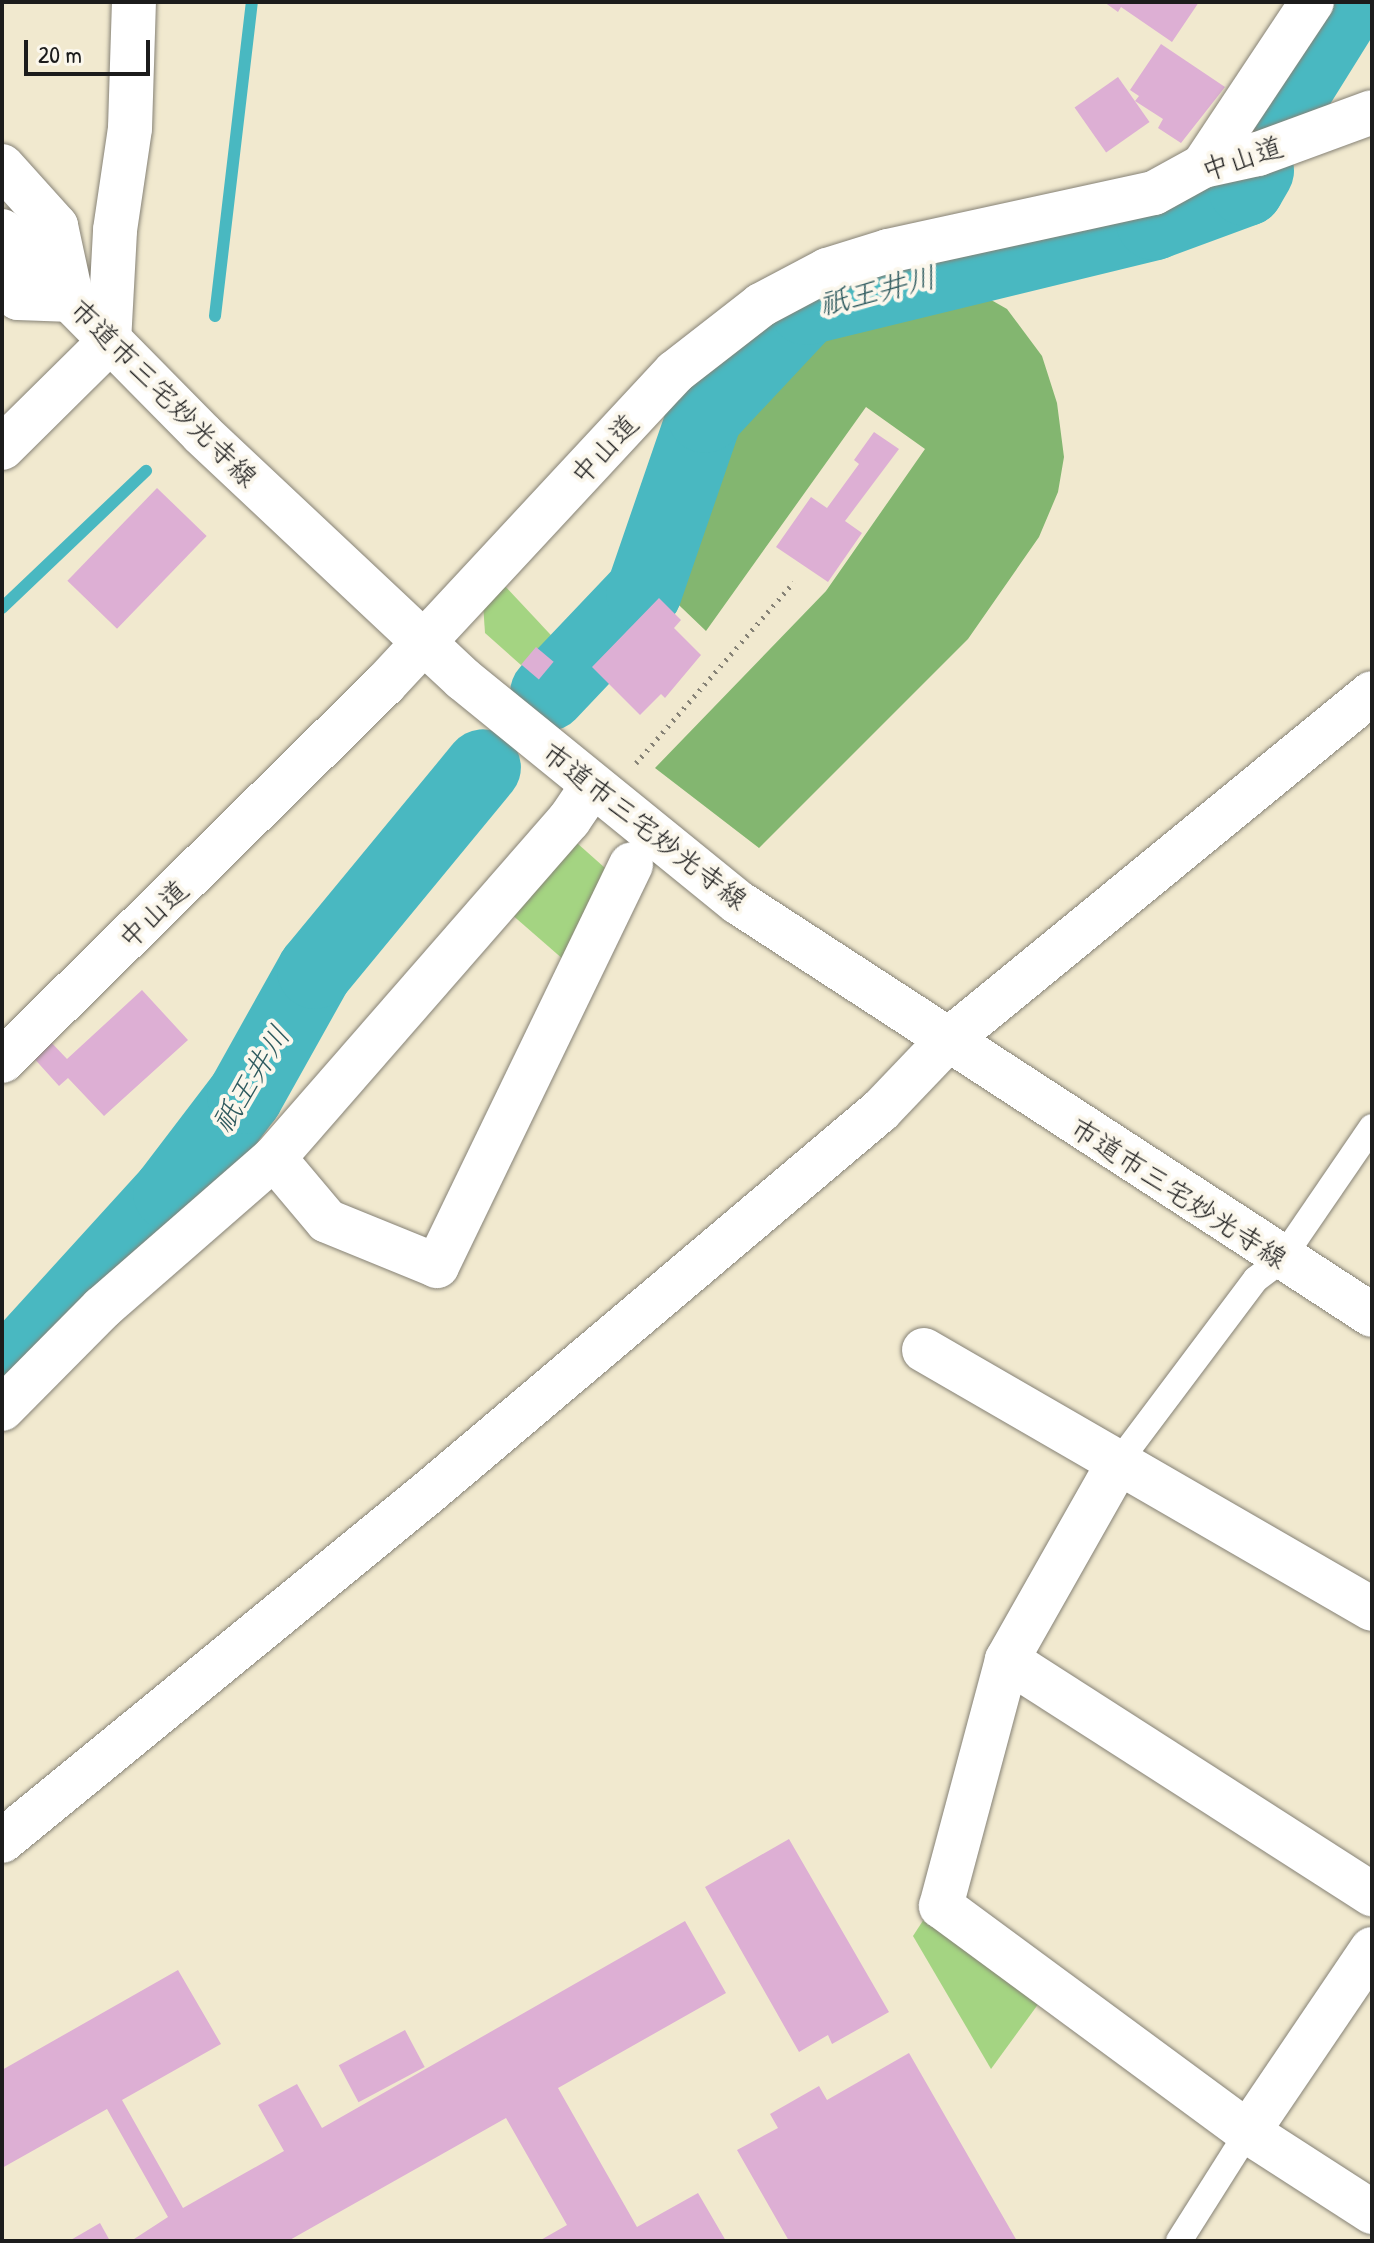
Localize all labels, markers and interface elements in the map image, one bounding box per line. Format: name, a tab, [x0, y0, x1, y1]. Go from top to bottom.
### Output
scale bar	[28, 24, 154, 74]
text: 20 m	[38, 38, 82, 70]
street label: 中山道	[1197, 129, 1287, 187]
water label: 祇王井川	[814, 258, 940, 322]
street label: 市道市三宅妙光寺線	[63, 292, 265, 494]
street label: 中山道	[563, 407, 645, 491]
street label: 市道市三宅妙光寺線	[535, 735, 755, 917]
street label: 中山道	[111, 873, 195, 955]
water label: 祇王井川	[203, 1019, 297, 1139]
street label: 市道市三宅妙光寺線	[1064, 1110, 1294, 1276]

